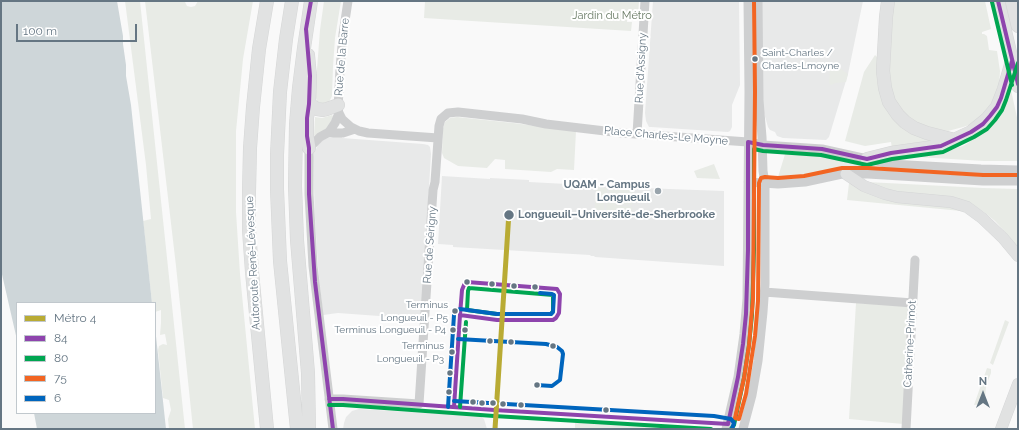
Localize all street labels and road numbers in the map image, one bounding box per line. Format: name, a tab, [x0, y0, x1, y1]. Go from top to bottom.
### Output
street label: Rue de la Barre	[332, 18, 352, 96]
street label: Rue d'Assigny	[633, 32, 649, 104]
street label: Place Charles-Le Moyne	[603, 124, 729, 148]
street label: Autoroute René-Lévesque	[243, 196, 263, 330]
street label: Rue de Sérigny	[421, 206, 439, 284]
street label: Catherine-Primot	[901, 300, 919, 388]

